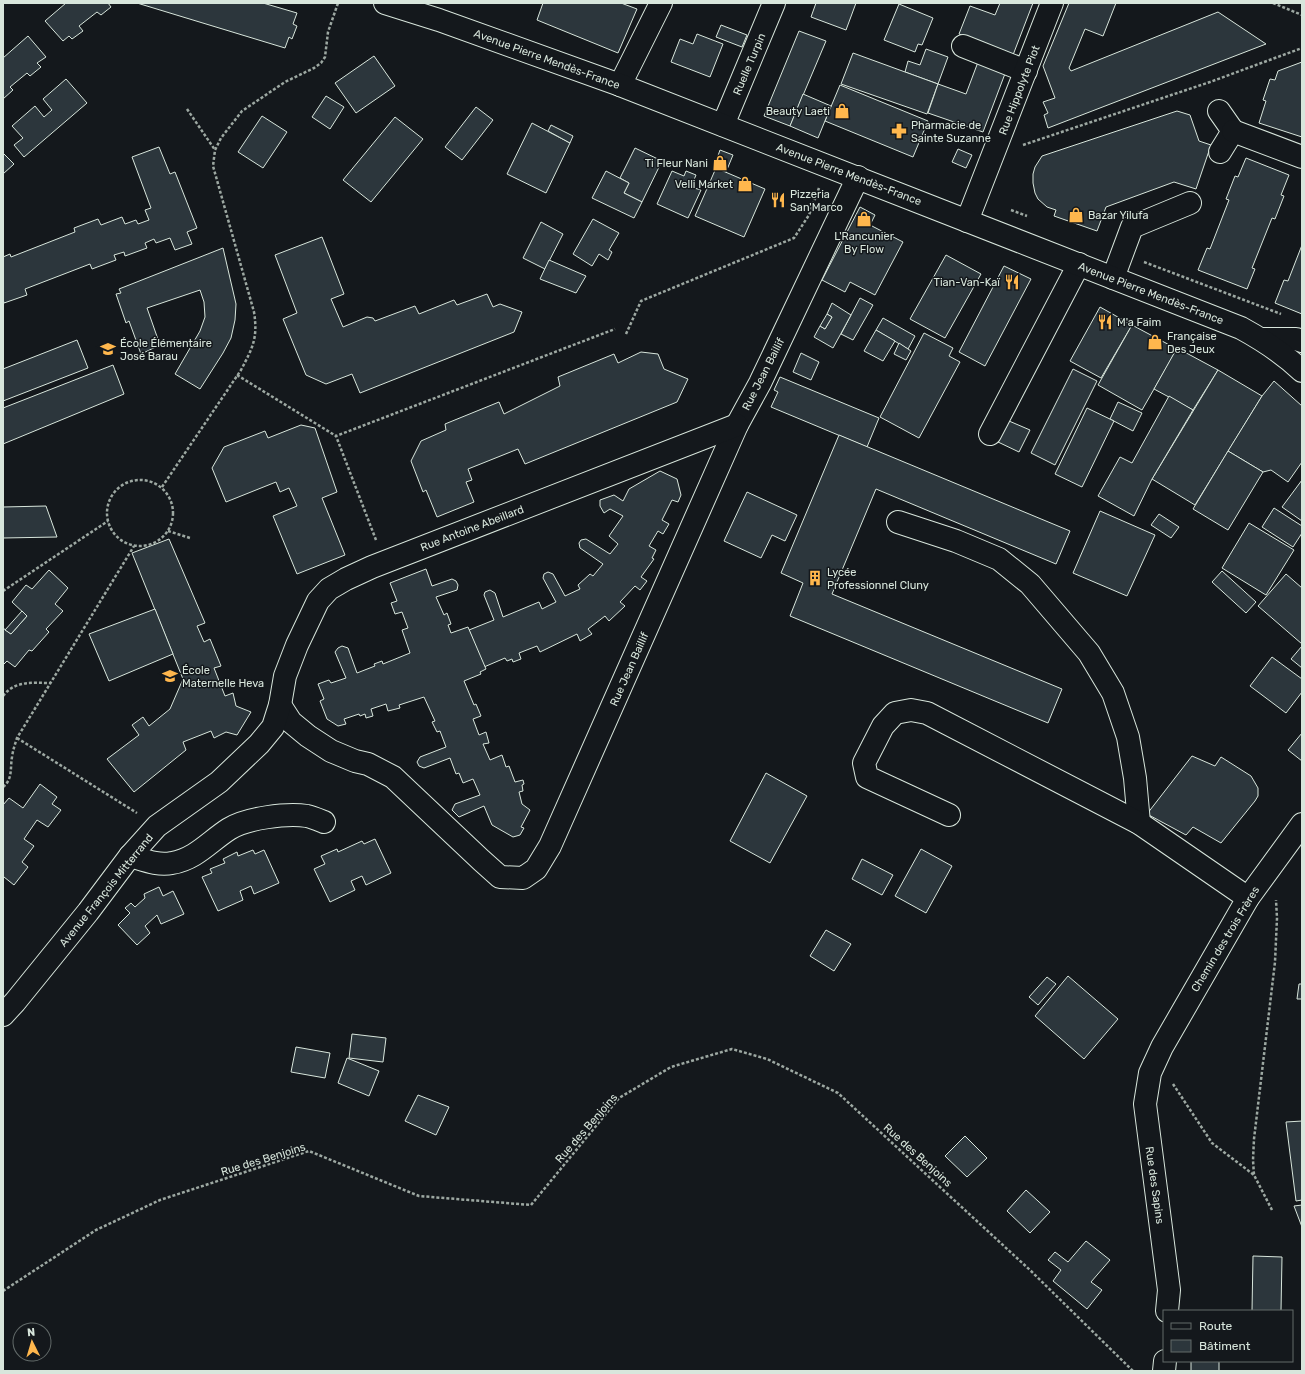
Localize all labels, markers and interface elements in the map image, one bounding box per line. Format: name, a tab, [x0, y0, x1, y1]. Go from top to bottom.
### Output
street label: Avenue Pierre Mendès-France	[472, 27, 622, 92]
street label: Ruelle Turpin	[731, 31, 768, 97]
street label: Rue Hippolyte Piot	[996, 43, 1043, 137]
shop icon: Beauty Laeti	[833, 102, 851, 120]
place label: Beauty Laeti	[766, 105, 830, 118]
place label: Pharmacie de Sainte Suzanne	[911, 119, 991, 145]
pharmacy icon: Pharmacie de Sainte Suzanne	[890, 122, 908, 140]
street label: Avenue Pierre Mendès-France	[774, 141, 923, 208]
shop icon: Ti Fleur Nani	[711, 154, 729, 172]
place label: Ti Fleur Nani	[645, 157, 708, 170]
shop icon: Velli Market	[736, 175, 754, 193]
place label: Velli Market	[675, 178, 734, 191]
place label: Pizzeria San'Marco	[790, 188, 843, 214]
restaurant icon: Pizzeria San'Marco	[769, 191, 787, 209]
shop icon: Bazar Yilufa	[1067, 206, 1085, 224]
place label: Bazar Yilufa	[1088, 209, 1148, 222]
shop icon: L'Rancunier By Flow	[855, 210, 873, 228]
place label: L'Rancunier By Flow	[834, 230, 895, 256]
street label: Avenue Pierre Mendès-France	[1076, 260, 1225, 327]
restaurant icon: Tian-Van-Kaï	[1003, 273, 1021, 291]
place label: Tian-Van-Kaï	[934, 276, 1000, 289]
restaurant icon: M'a Faim	[1096, 313, 1114, 331]
place label: M'a Faim	[1117, 316, 1161, 329]
place label: Française Des Jeux	[1167, 330, 1217, 356]
shop icon: Française Des Jeux	[1146, 333, 1164, 351]
street label: Rue Jean Baillif	[740, 335, 788, 413]
place label: École Élémentaire José Barau	[120, 337, 212, 363]
school or university icon: École Élémentaire José Barau	[99, 340, 117, 358]
street label: Rue Antoine Abeillard	[419, 503, 526, 554]
place label: Lycée Professionnel Cluny	[827, 566, 929, 592]
building icon: Lycée Professionnel Cluny	[806, 569, 824, 587]
street label: Rue Jean Baillif	[607, 630, 652, 708]
place label: École Maternelle Heva	[182, 664, 264, 690]
school or university icon: École Maternelle Heva	[161, 667, 179, 685]
street label: Avenue François Mitterrand	[57, 831, 156, 949]
street label: Chemin des trois Frères	[1189, 884, 1262, 994]
street label: Rue des Benjoins	[553, 1091, 620, 1166]
street label: Rue des Benjoins	[881, 1121, 955, 1190]
street label: Rue des Benjoins	[219, 1140, 307, 1179]
street label: Rue des Sapins	[1143, 1145, 1166, 1225]
legend	[1163, 1310, 1293, 1362]
text: Route	[1199, 1319, 1233, 1333]
north arrow	[12, 1322, 52, 1362]
text: N	[27, 1326, 36, 1339]
text: Bâtiment	[1199, 1339, 1251, 1353]

